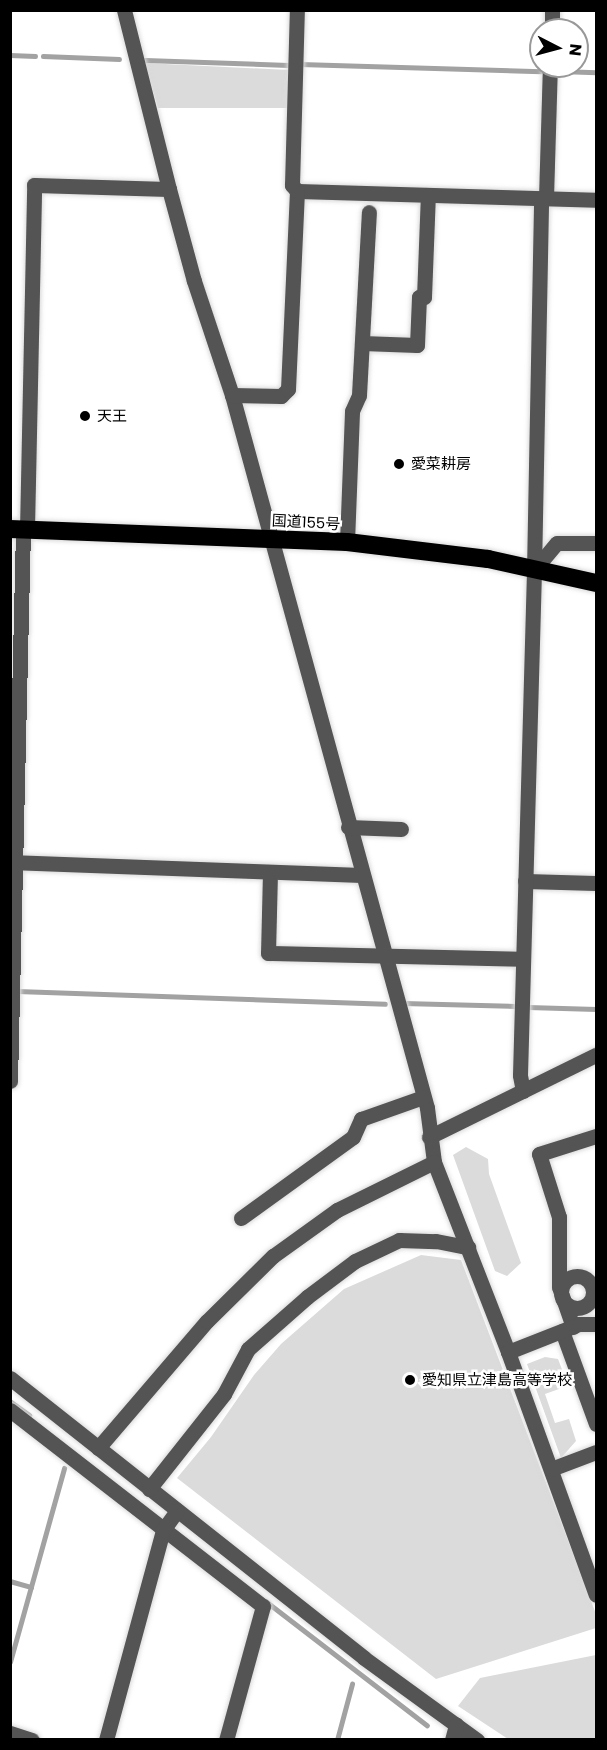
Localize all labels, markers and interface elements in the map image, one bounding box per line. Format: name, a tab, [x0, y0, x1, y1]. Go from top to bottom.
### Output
north arrow	[529, 18, 589, 78]
text: N	[563, 43, 587, 57]
place label: 天王	[97, 407, 127, 425]
marker: 天王	[78, 409, 92, 423]
place label: 愛菜耕房	[411, 455, 471, 473]
marker: 愛菜耕房	[392, 457, 406, 471]
street label: 国道155号	[271, 511, 341, 533]
place label: 愛知県立津島高等学校	[422, 1371, 572, 1389]
marker: 愛知県立津島高等学校	[403, 1373, 417, 1387]

